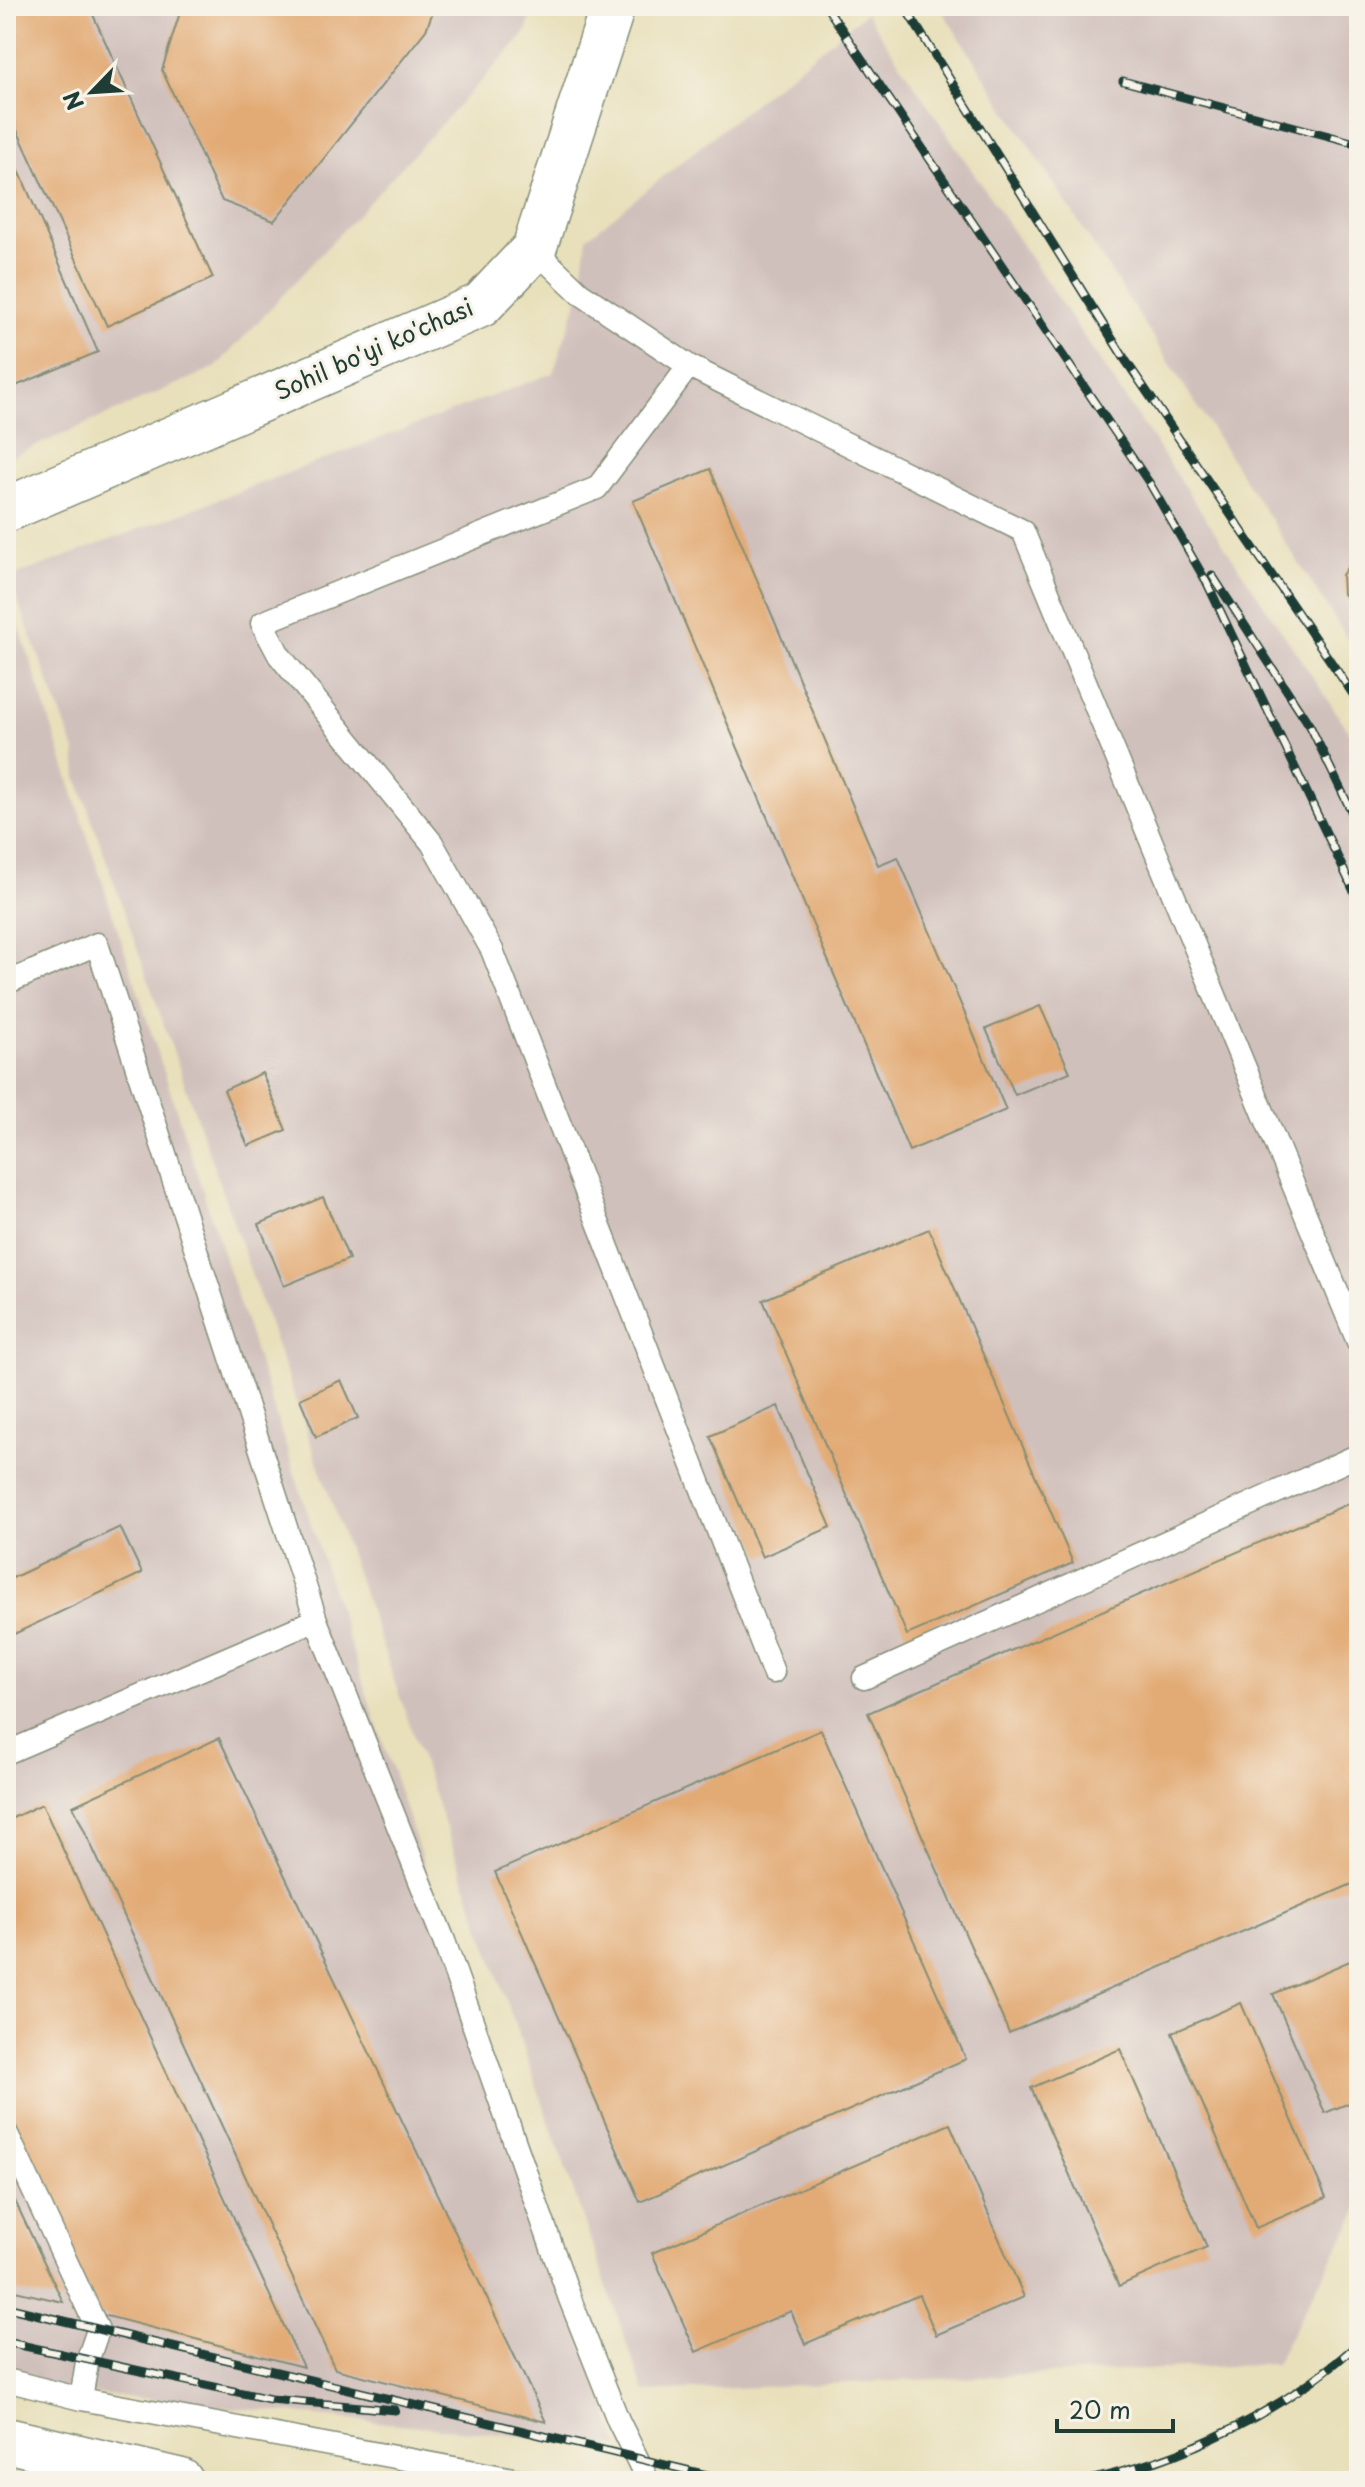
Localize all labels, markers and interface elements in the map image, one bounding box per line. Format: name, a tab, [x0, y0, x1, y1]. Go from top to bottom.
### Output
north arrow	[52, 52, 132, 132]
text: N	[54, 86, 91, 116]
street label: Sohil bo'yi ko'chasi	[268, 288, 479, 408]
scale bar	[1057, 2383, 1173, 2433]
text: 20 m	[1069, 2391, 1131, 2427]

